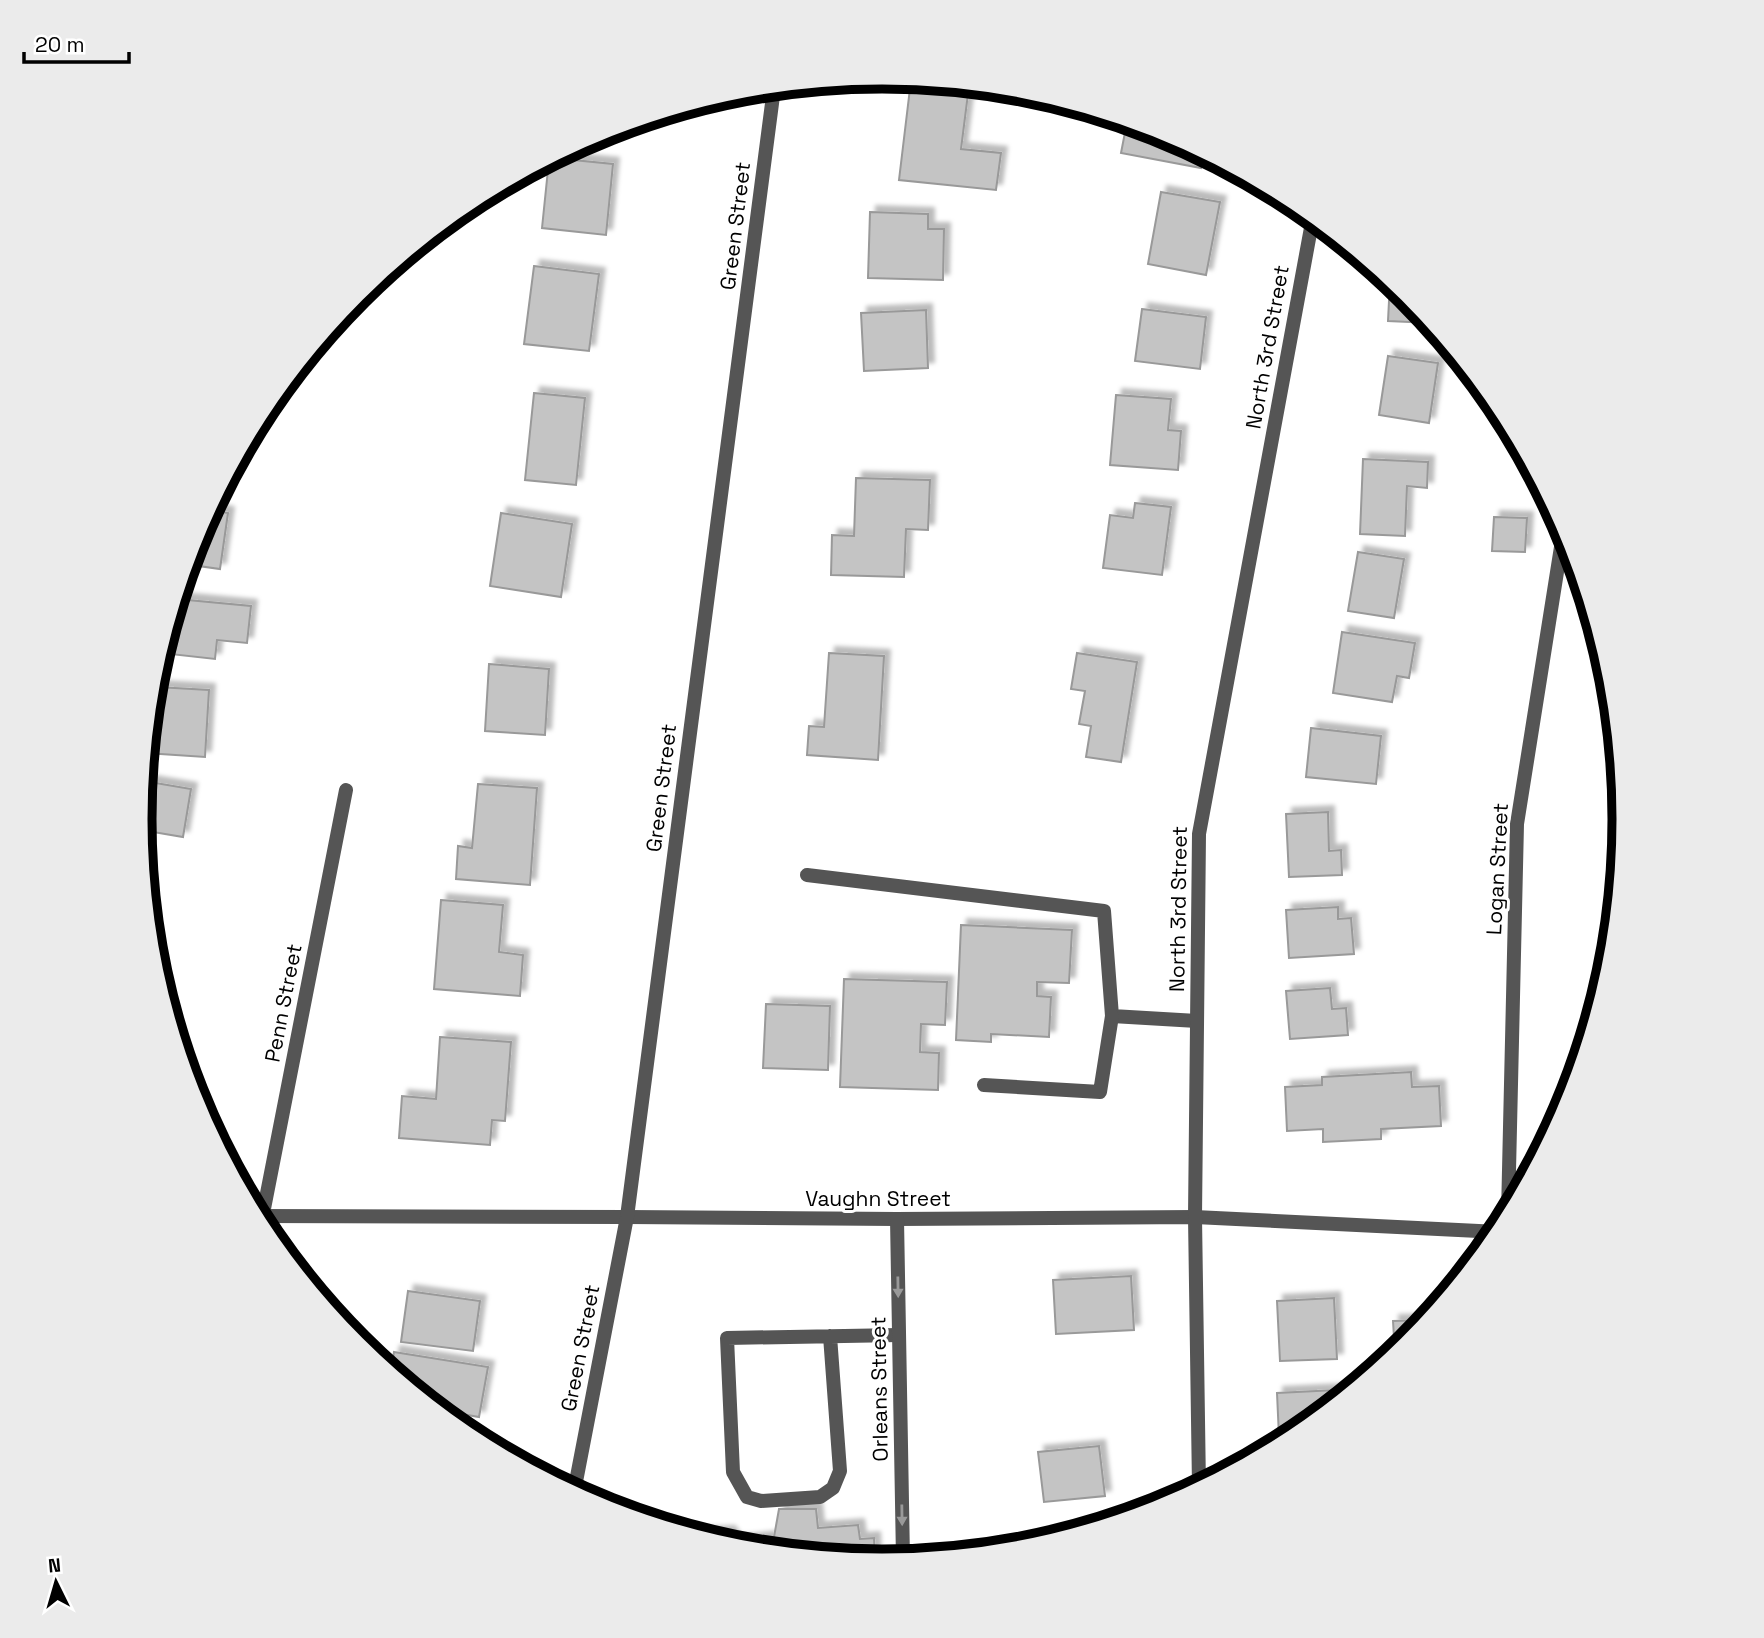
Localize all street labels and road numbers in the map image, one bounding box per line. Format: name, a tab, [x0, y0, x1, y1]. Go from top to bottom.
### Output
street label: Green Street	[714, 160, 756, 292]
street label: North 3rd Street	[1239, 263, 1295, 431]
street label: Green Street	[640, 722, 682, 854]
street label: Logan Street	[1480, 802, 1514, 936]
street label: North 3rd Street	[1163, 826, 1193, 992]
street label: Penn Street	[258, 942, 308, 1064]
street label: Vaughn Street	[805, 1185, 951, 1212]
street label: Green Street	[554, 1282, 606, 1414]
street label: Orleans Street	[864, 1316, 894, 1462]

